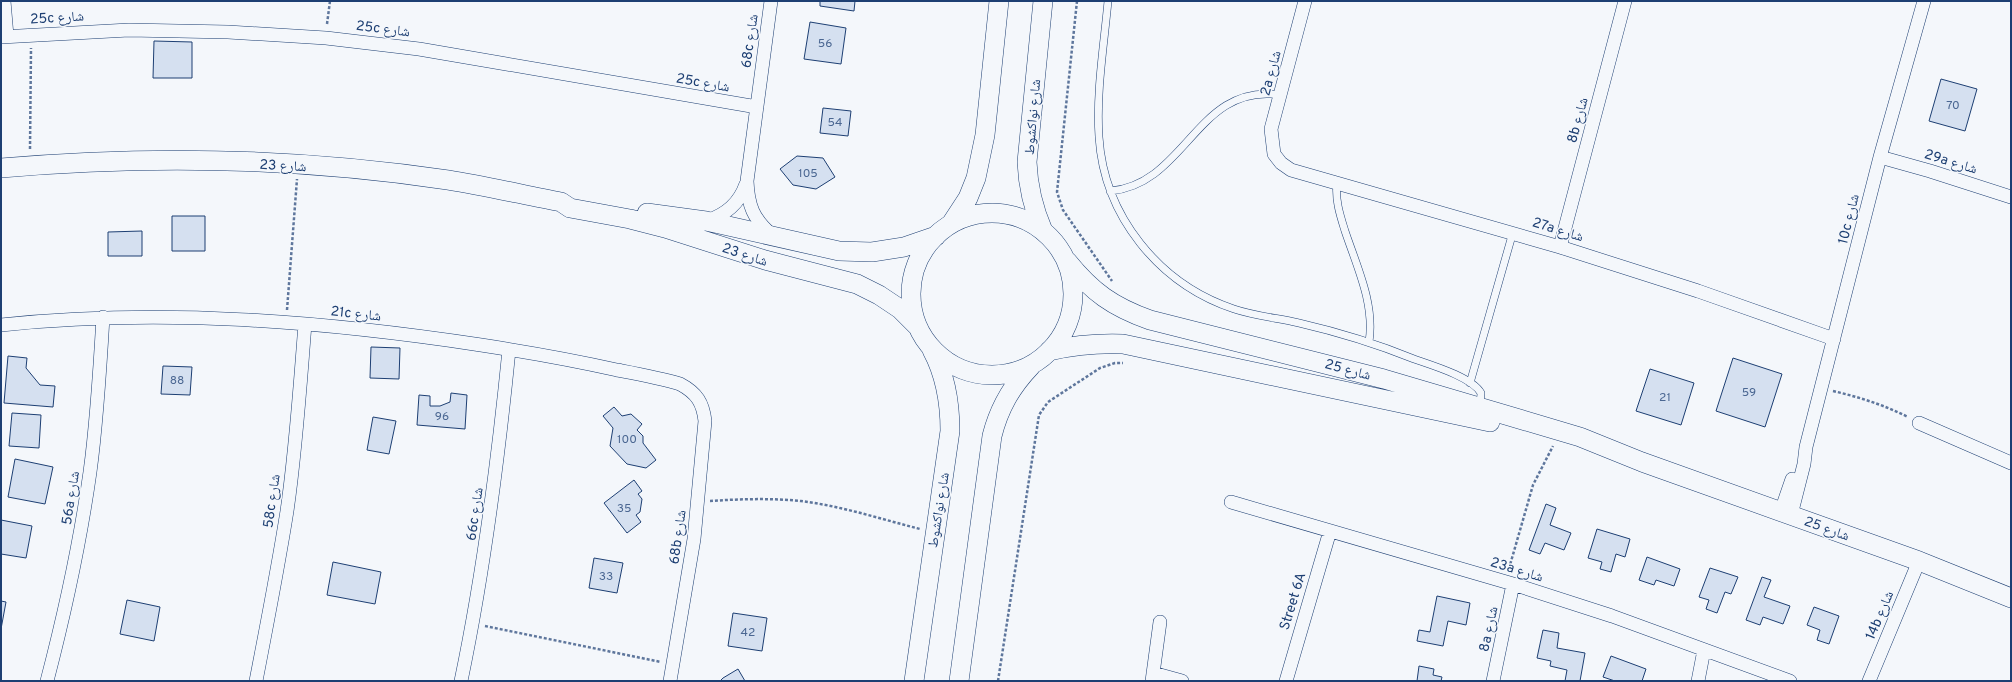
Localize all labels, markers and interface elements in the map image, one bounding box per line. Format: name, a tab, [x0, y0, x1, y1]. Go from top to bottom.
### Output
street label: 25c شارع	[30, 9, 85, 28]
street label: 68c شارع	[738, 13, 763, 69]
street label: 25c شارع	[355, 18, 411, 41]
house number: 56	[818, 36, 832, 52]
street label: 2a شارع	[1257, 49, 1286, 98]
street label: 25c شارع	[675, 70, 731, 97]
street label: شارع نواكشوط	[1022, 79, 1045, 156]
street label: 8b شارع	[1564, 96, 1593, 145]
house number: 70	[1946, 98, 1960, 114]
house number: 54	[827, 115, 843, 131]
street label: 29a شارع	[1922, 146, 1979, 178]
street label: شارع 23	[259, 157, 307, 176]
house number: 105	[798, 166, 818, 182]
street label: 10c شارع	[1835, 193, 1864, 246]
street label: 27a شارع	[1530, 215, 1585, 246]
street label: شارع 23	[720, 240, 769, 271]
street label: 21c شارع	[330, 303, 382, 326]
street label: شارع 25	[1323, 356, 1373, 385]
house number: 88	[170, 373, 184, 389]
house number: 59	[1742, 385, 1756, 401]
house number: 21	[1659, 390, 1671, 406]
house number: 96	[435, 409, 449, 425]
house number: 100	[617, 432, 637, 448]
street label: 56a شارع	[59, 470, 84, 526]
street label: شارع نواكشوط	[925, 471, 954, 549]
street label: 58c شارع	[260, 473, 285, 529]
street label: 66c شارع	[463, 486, 488, 542]
house number: 35	[617, 501, 631, 517]
street label: 68b شارع	[666, 509, 691, 565]
street label: شارع 25	[1801, 513, 1852, 545]
street label: 23a شارع	[1488, 554, 1545, 587]
house number: 33	[599, 569, 613, 585]
street label: Street 6A	[1277, 571, 1310, 632]
street label: 14b شارع	[1863, 589, 1898, 643]
street label: 8a شارع	[1476, 605, 1503, 654]
house number: 42	[741, 625, 755, 641]

